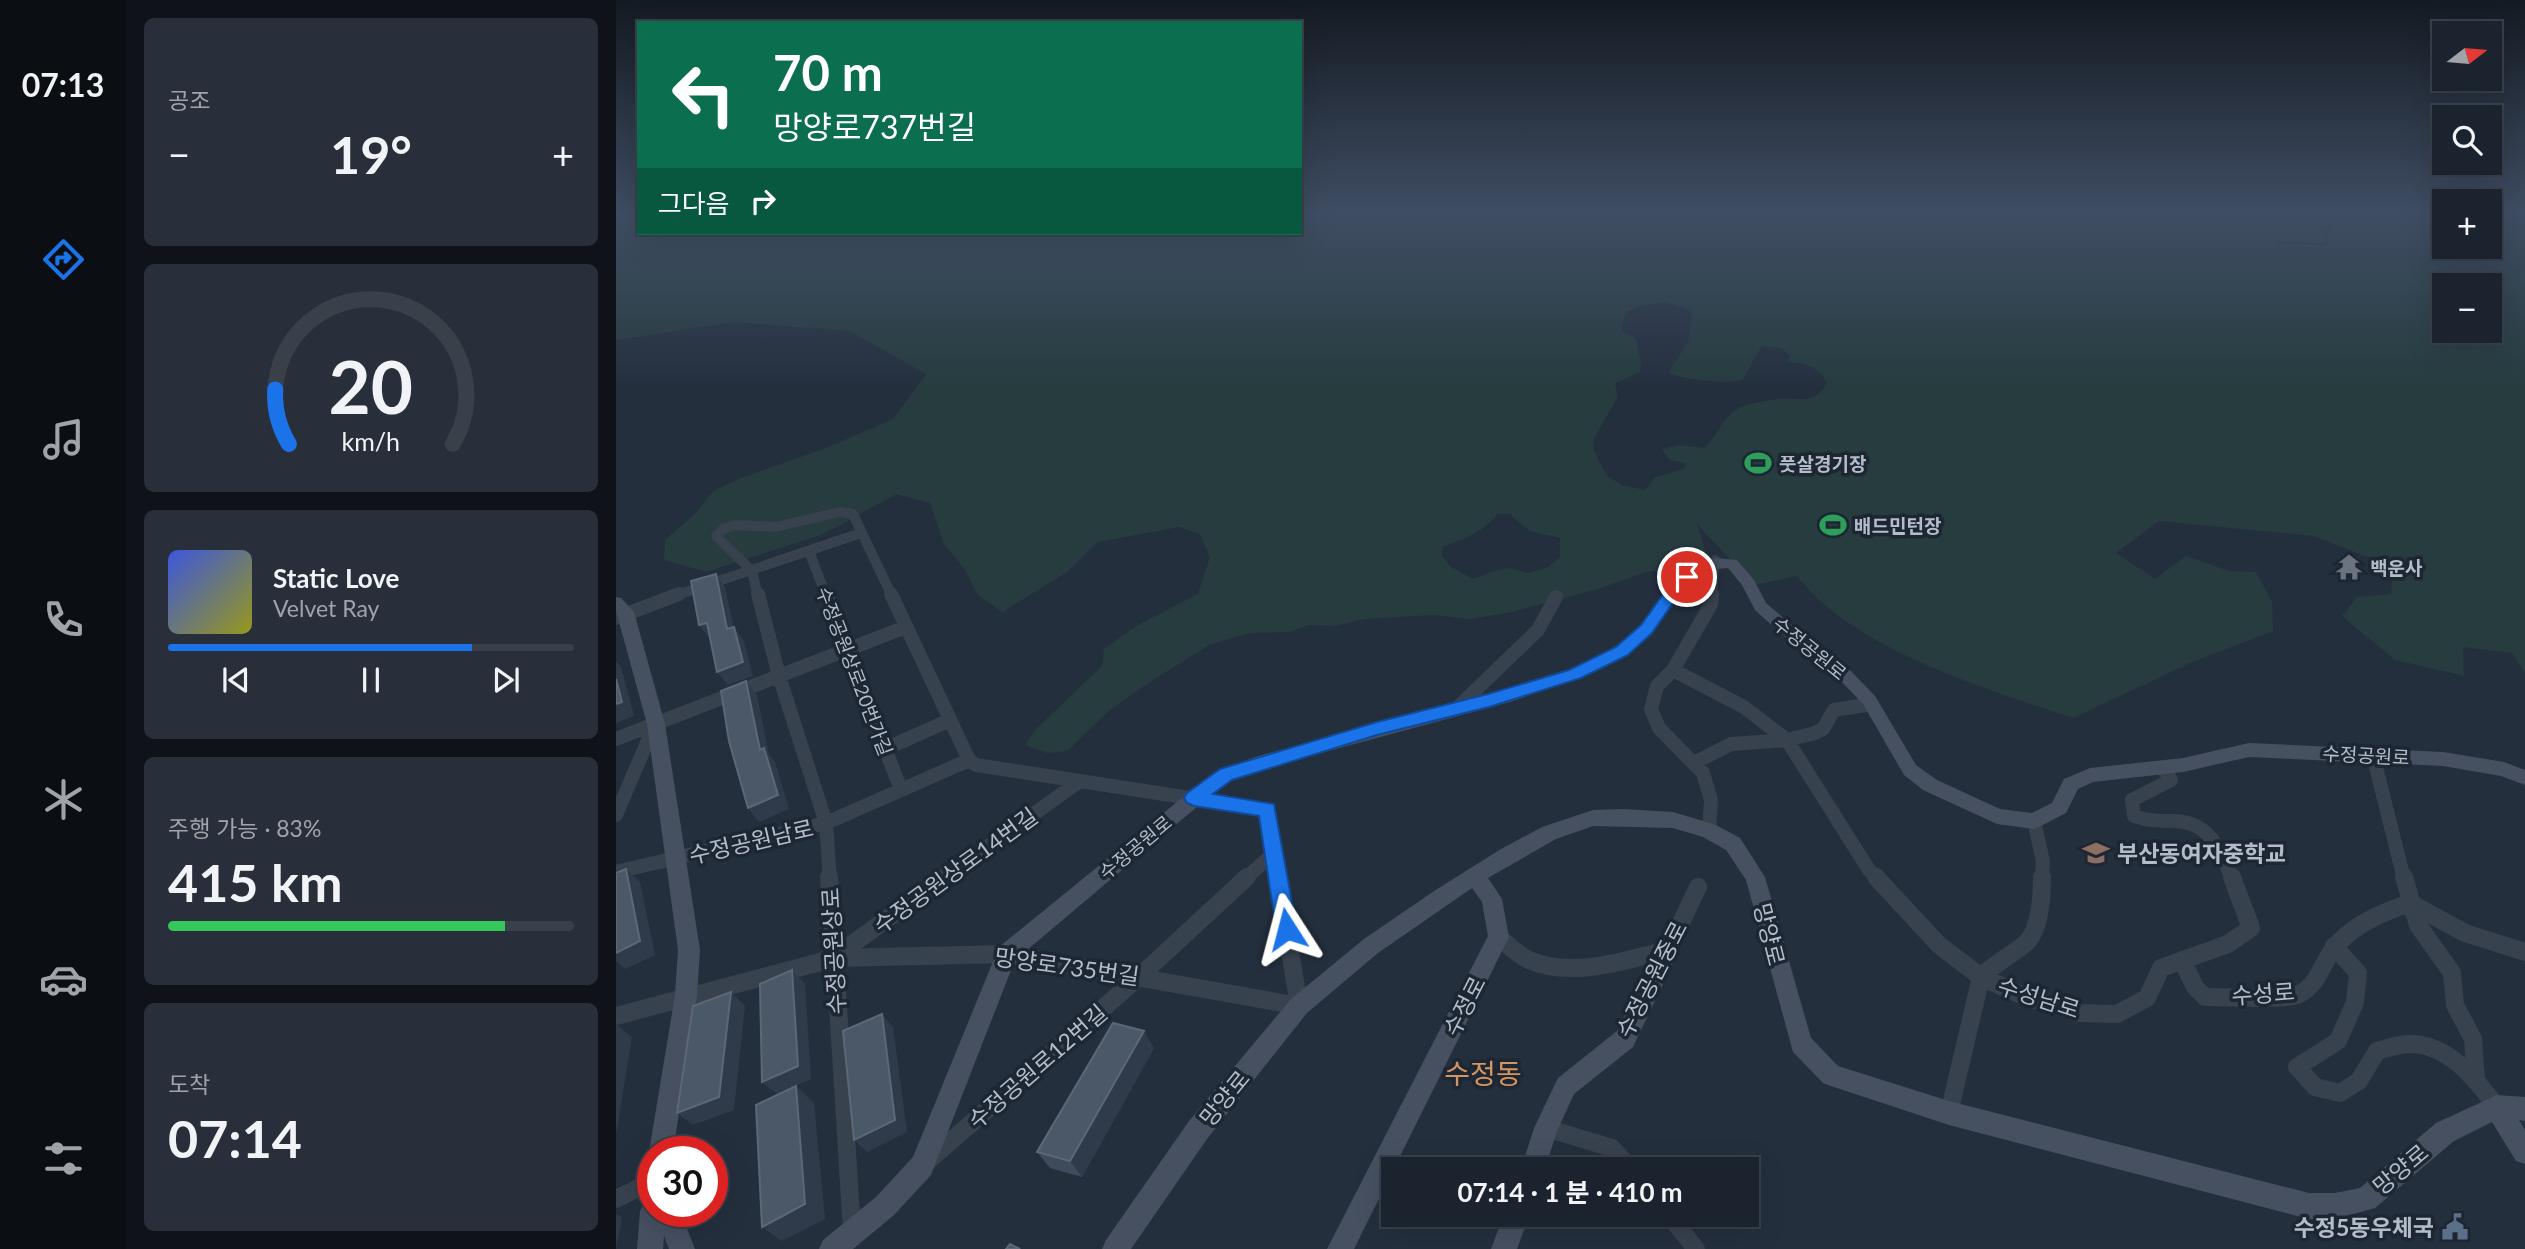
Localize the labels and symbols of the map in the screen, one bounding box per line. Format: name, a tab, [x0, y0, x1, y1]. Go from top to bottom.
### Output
north arrow	[2432, 21, 2502, 91]
sports icon: 풋살경기장	[1743, 448, 1773, 478]
place label: 풋살경기장	[1779, 452, 1866, 475]
sports icon: 배드민턴장	[1818, 510, 1848, 540]
place label: 배드민턴장	[1854, 514, 1941, 537]
pin	[1657, 547, 1717, 607]
temple icon: 백운사	[2334, 552, 2364, 582]
place label: 백운사	[2370, 556, 2423, 579]
street label: 수정공원상로20번가길	[812, 583, 898, 759]
street label: 수정공원로	[1769, 612, 1851, 684]
street label: 수정공원로	[2322, 741, 2410, 769]
street label: 수정공원상로14번길	[867, 801, 1043, 939]
street label: 수정공원로	[1094, 810, 1176, 884]
street label: 수정공원남로	[686, 813, 816, 869]
school or university icon: 부산동여자중학교	[2081, 838, 2111, 868]
place label: 부산동여자중학교	[2117, 839, 2286, 867]
street label: 수정공원상로	[816, 887, 850, 1015]
position arrow	[1250, 892, 1324, 966]
street label: 망양로	[1749, 900, 1791, 968]
street label: 수정공원중로	[1610, 916, 1692, 1042]
street label: 망양로735번길	[993, 942, 1141, 990]
street label: 수정로	[1437, 971, 1491, 1041]
street label: 수성남로	[1994, 971, 2084, 1023]
street label: 수성로	[2230, 977, 2296, 1009]
street label: 수정공원로12번길	[962, 998, 1112, 1134]
district label: 수정동	[1444, 1056, 1522, 1090]
street label: 망양로	[1193, 1065, 1255, 1131]
speed limit sign: 30	[637, 1136, 728, 1227]
street label: 망양로	[2367, 1138, 2433, 1200]
public building icon: 수정5동우체국	[2440, 1212, 2470, 1242]
place label: 수정5동우체국	[2294, 1213, 2434, 1241]

